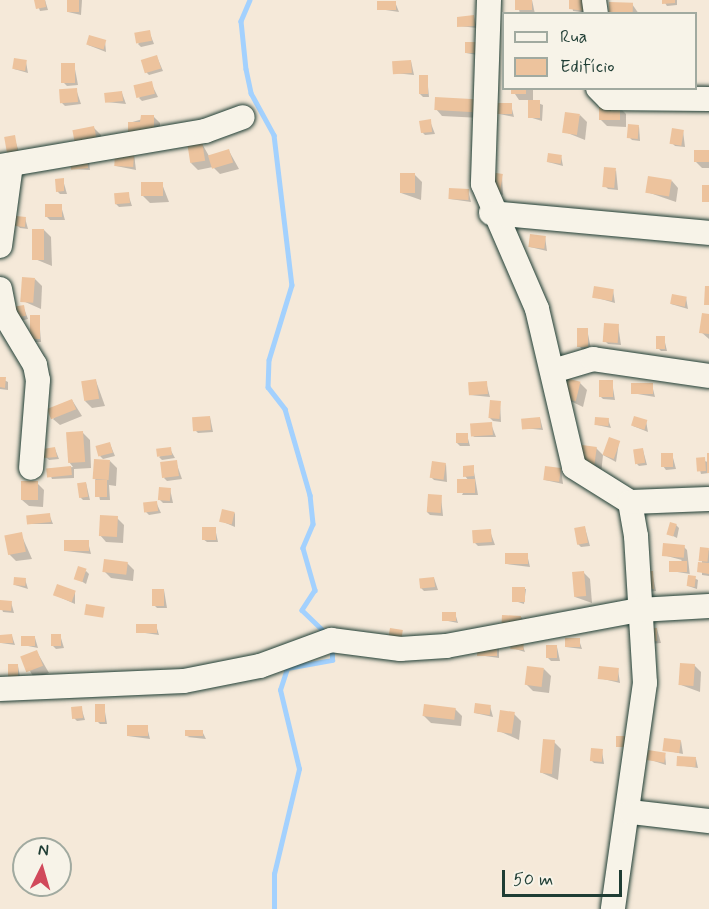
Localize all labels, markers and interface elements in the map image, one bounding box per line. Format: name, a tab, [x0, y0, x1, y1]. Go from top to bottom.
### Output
legend	[502, 12, 697, 90]
text: Rua	[560, 25, 587, 49]
text: Edifício	[560, 55, 615, 79]
north arrow	[12, 837, 72, 897]
text: N	[37, 840, 50, 861]
scale bar	[505, 858, 625, 896]
text: 50 m	[513, 868, 553, 892]

